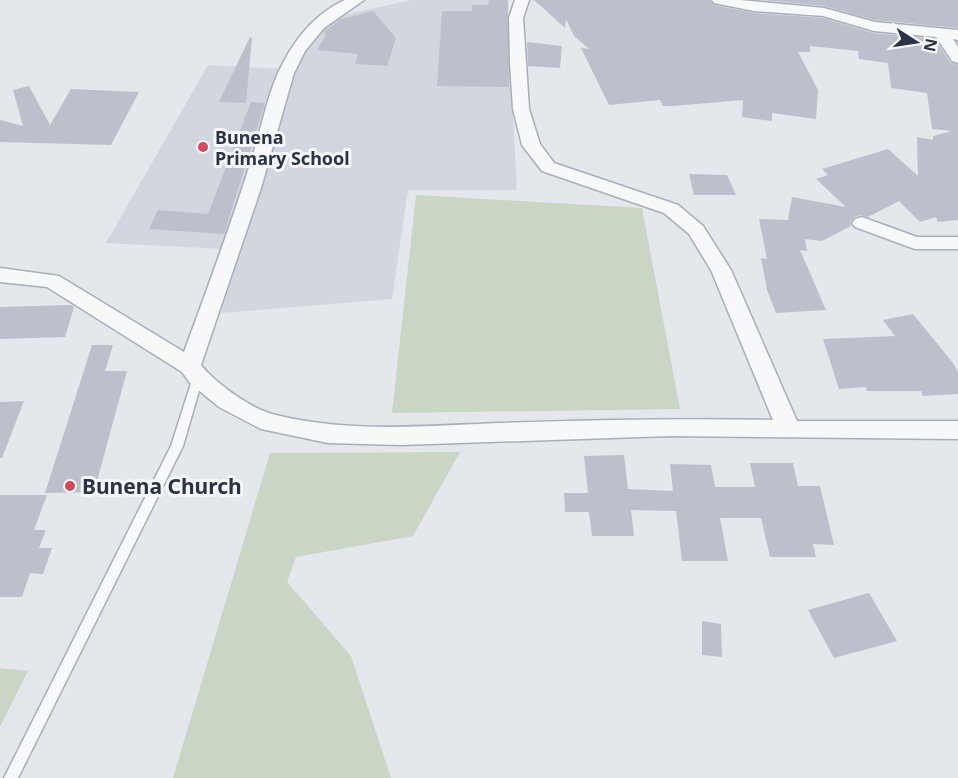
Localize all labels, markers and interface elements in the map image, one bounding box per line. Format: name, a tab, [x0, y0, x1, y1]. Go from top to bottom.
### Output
north arrow	[886, 12, 946, 72]
text: N	[919, 36, 943, 54]
place label: Bunena Primary School	[215, 125, 350, 170]
marker: Bunena Primary School	[196, 140, 210, 154]
place label: Bunena Church	[82, 472, 242, 500]
marker: Bunena Church	[63, 479, 77, 493]

